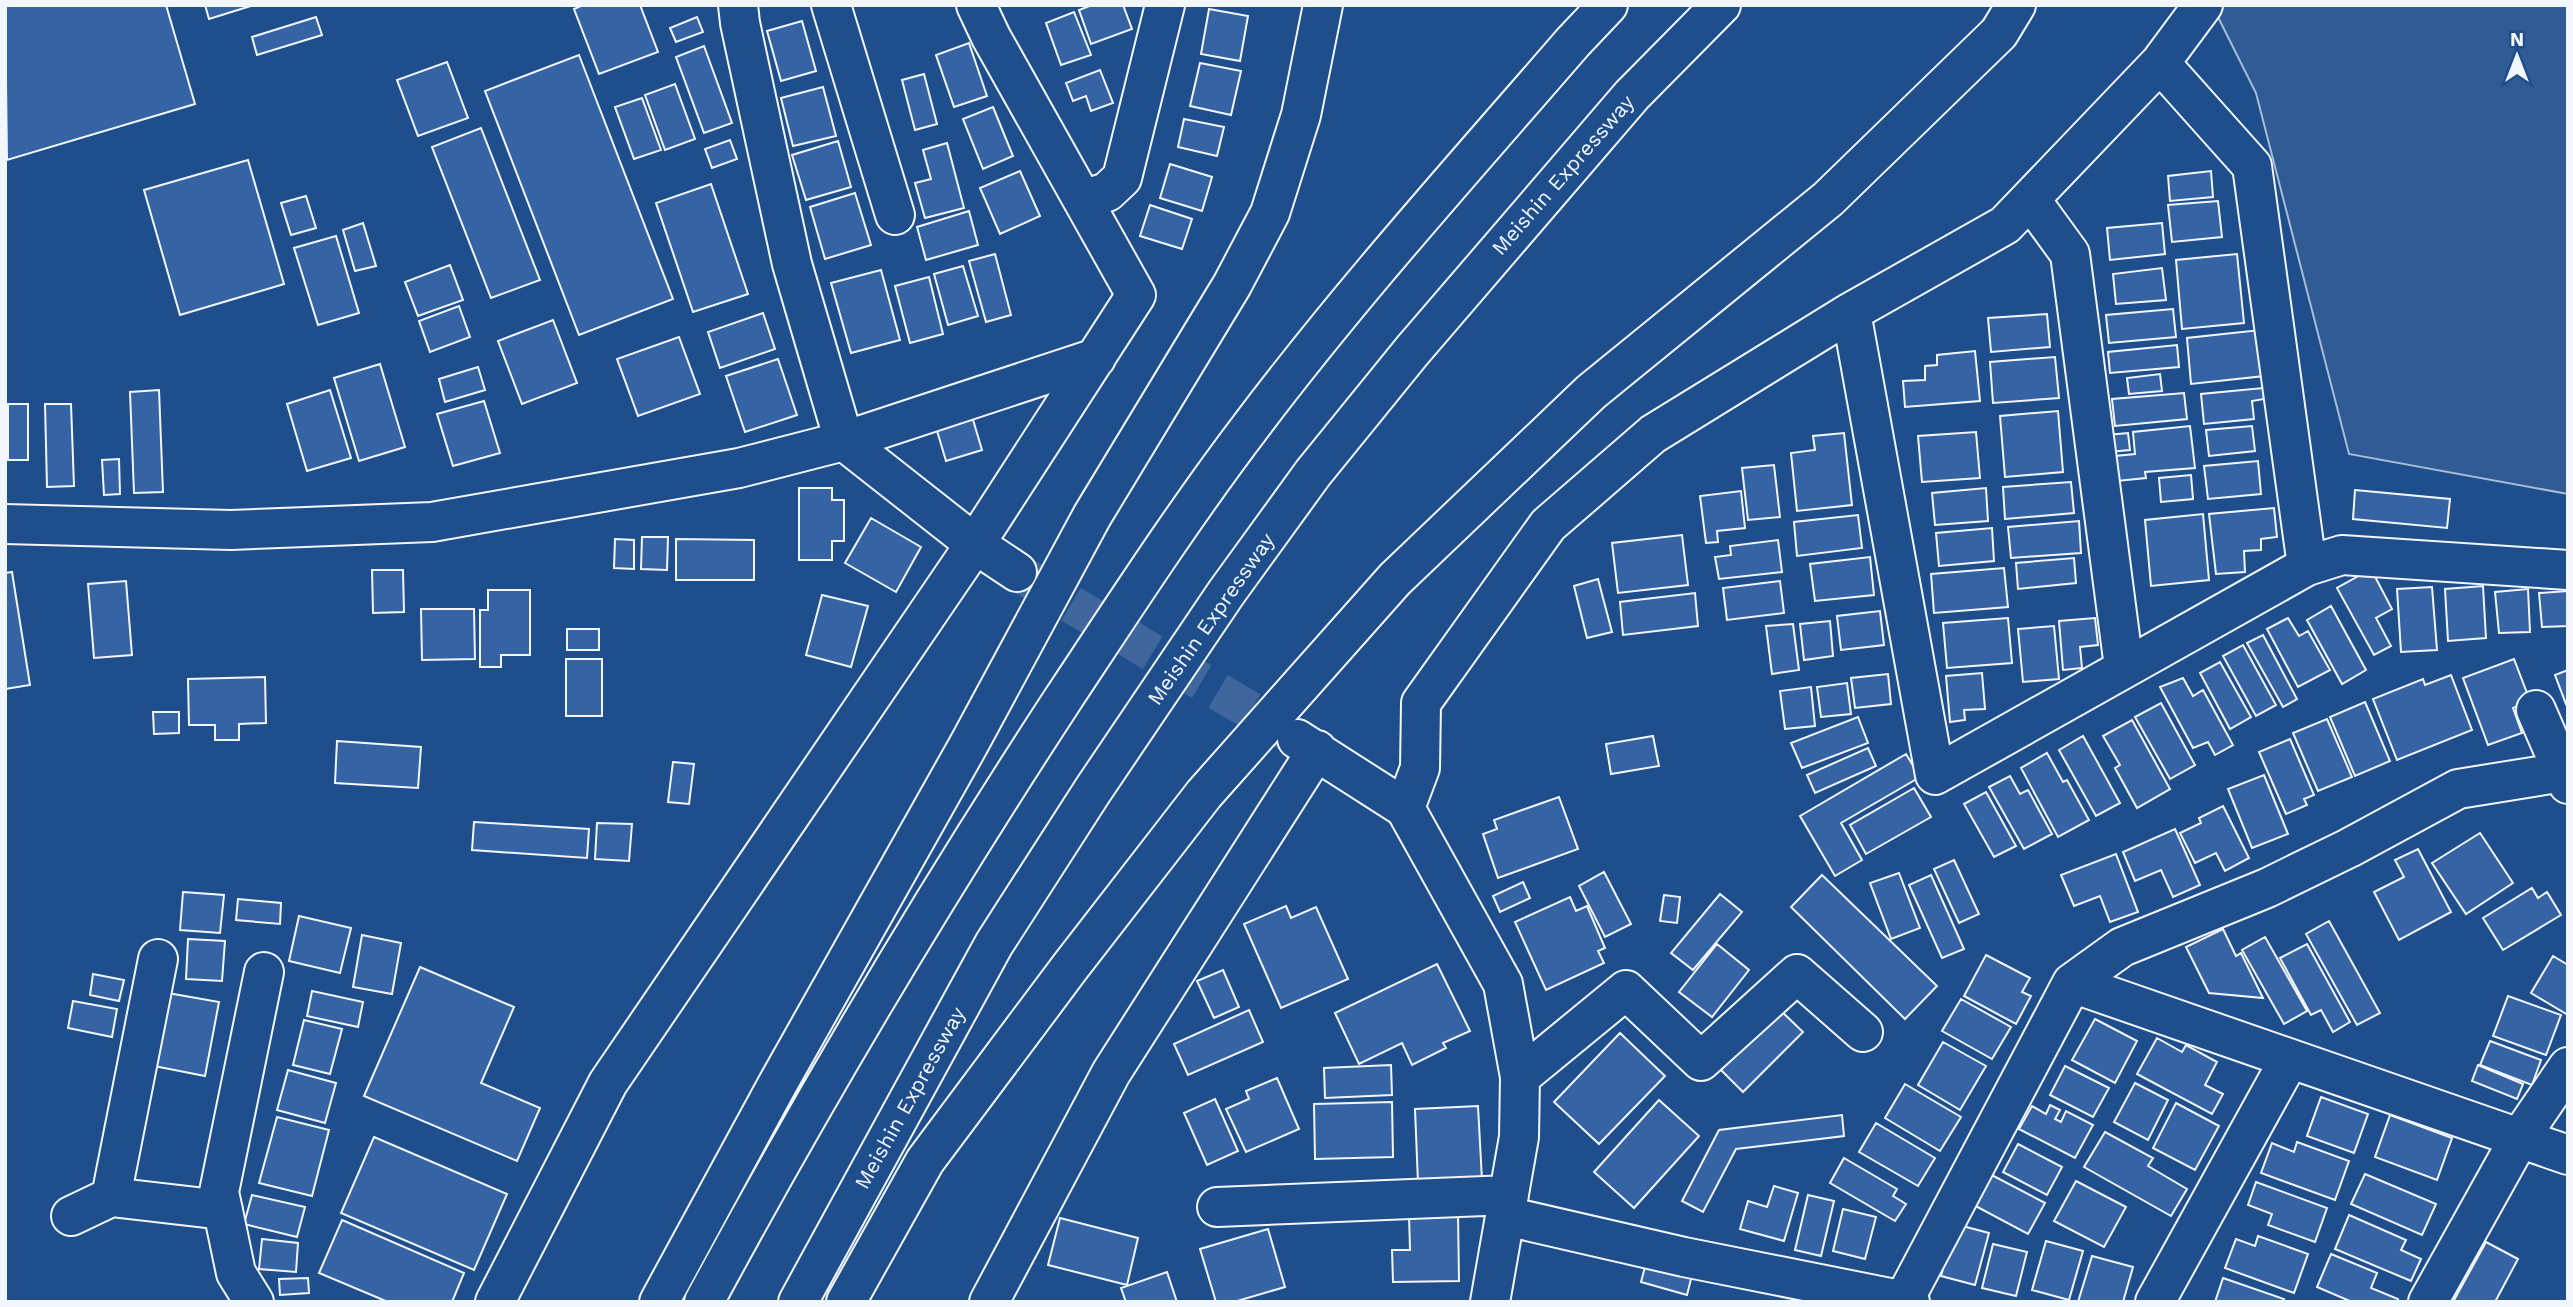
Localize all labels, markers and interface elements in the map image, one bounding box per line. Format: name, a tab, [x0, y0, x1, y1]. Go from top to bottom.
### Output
north arrow	[2482, 21, 2552, 91]
text: N	[2510, 28, 2524, 51]
street label: Meishin Expressway	[1486, 89, 1639, 260]
street label: Meishin Expressway	[1142, 528, 1280, 710]
street label: Meishin Expressway	[849, 1002, 970, 1193]

